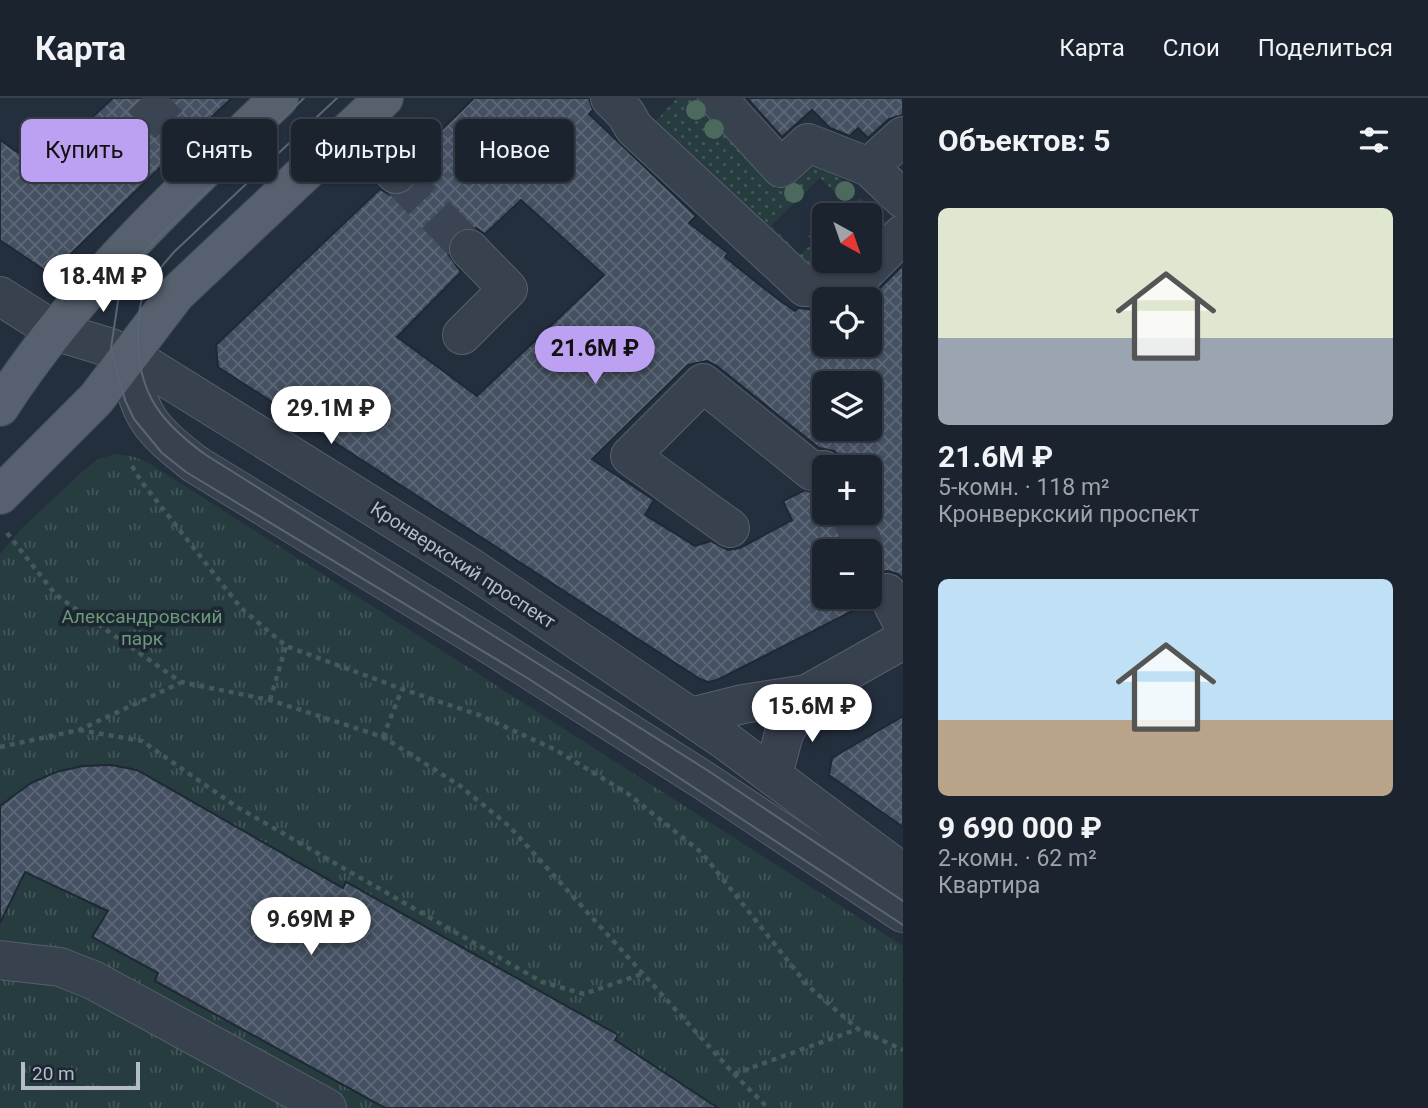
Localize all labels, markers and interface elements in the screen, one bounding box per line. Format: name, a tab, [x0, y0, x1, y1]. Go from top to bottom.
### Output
text: Карта	[35, 29, 126, 68]
text: Карта	[1059, 34, 1125, 62]
text: Слои	[1163, 34, 1220, 62]
text: Поделиться	[1258, 34, 1393, 62]
chip: Купить	[21, 119, 148, 182]
chip: Снять	[162, 119, 277, 182]
chip: Фильтры	[291, 119, 441, 182]
chip: Новое	[455, 119, 574, 182]
icon: filters	[1355, 121, 1393, 159]
text: Объектов: 5	[938, 123, 1110, 158]
north arrow	[812, 203, 882, 273]
map controls	[812, 203, 882, 609]
icon: home	[1103, 253, 1229, 379]
pin: 18.4M ₽	[38, 254, 168, 314]
text: 18.4M ₽	[59, 263, 147, 290]
button: locate	[812, 287, 882, 357]
pin: 21.6M ₽	[530, 327, 660, 386]
text: 21.6M ₽	[551, 335, 639, 362]
button: layers	[812, 371, 882, 441]
pin: 29.1M ₽	[266, 386, 396, 446]
text: 29.1M ₽	[287, 395, 375, 422]
text: 21.6M ₽	[938, 439, 1053, 474]
button: +	[812, 455, 882, 525]
text: 5-комн. · 118 m²	[938, 474, 1110, 501]
street label: Кронверкский проспект	[366, 497, 560, 633]
text: Кронверкский проспект	[938, 501, 1199, 528]
button: −	[812, 539, 882, 609]
park label: Александровский парк	[62, 605, 222, 650]
icon: home	[1103, 624, 1229, 750]
pin: 15.6M ₽	[747, 684, 877, 744]
text: 15.6M ₽	[768, 693, 856, 720]
text: 9 690 000 ₽	[938, 810, 1102, 845]
text: 2-комн. · 62 m²	[938, 845, 1097, 872]
text: Квартира	[938, 872, 1040, 899]
pin: 9.69M ₽	[246, 898, 376, 957]
text: 9.69M ₽	[267, 906, 355, 933]
scale bar	[21, 1059, 140, 1091]
text: 20 m	[32, 1062, 75, 1085]

